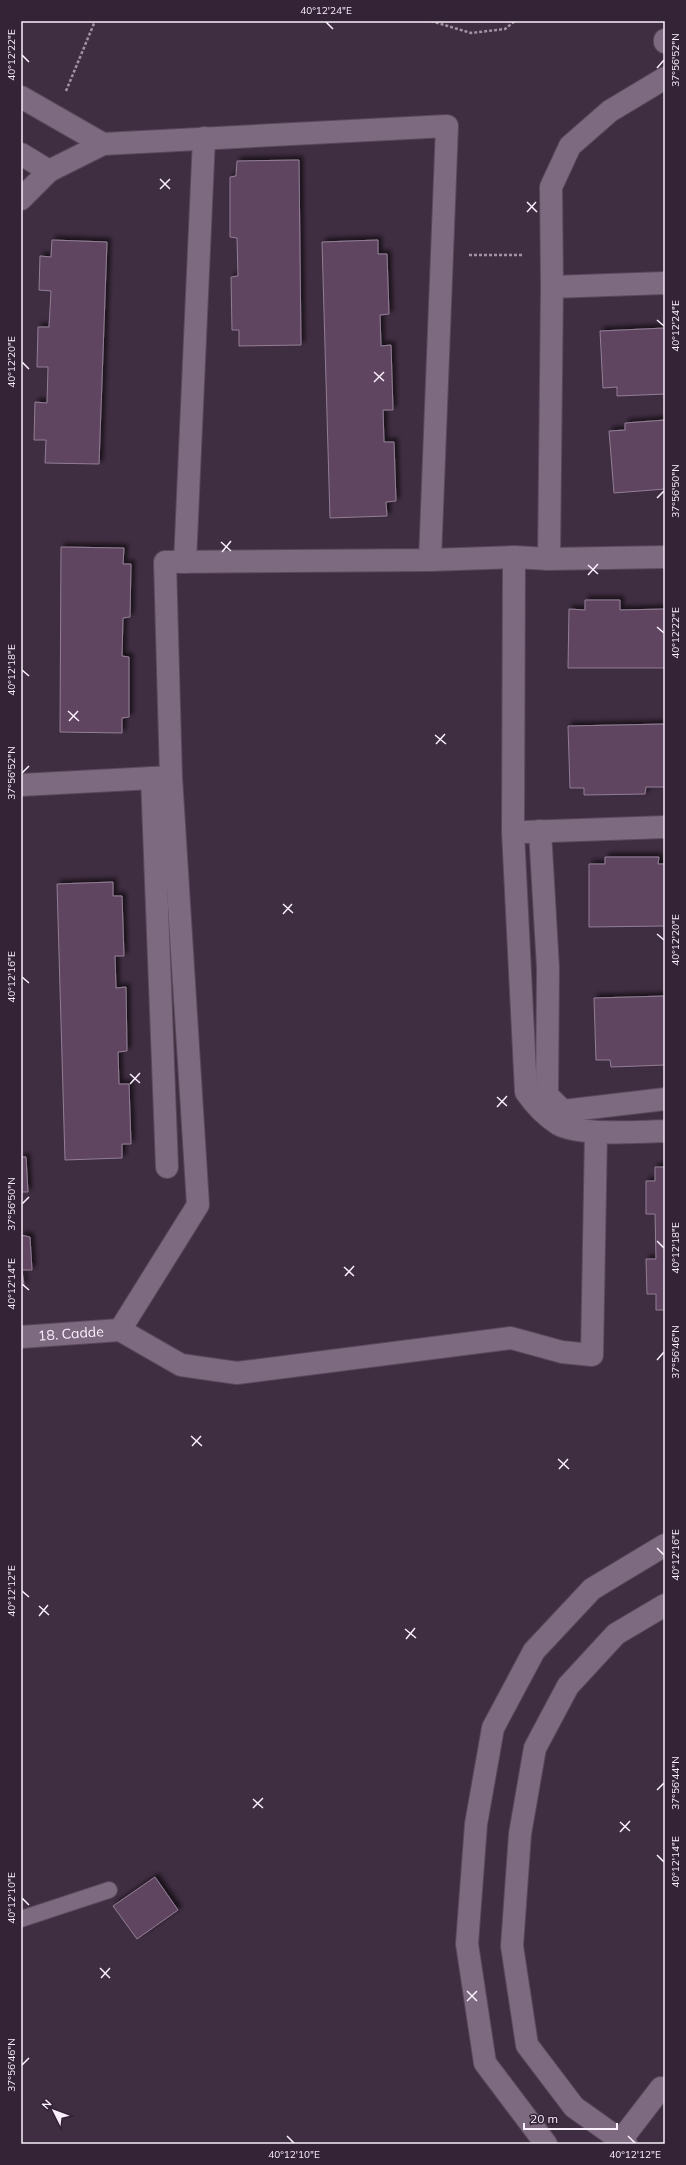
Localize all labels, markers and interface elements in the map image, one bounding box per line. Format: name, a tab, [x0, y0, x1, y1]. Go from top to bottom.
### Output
text: 40°12'24"E	[300, 4, 352, 17]
text: 40°12'22"E	[5, 29, 18, 81]
text: 37°56'52"N	[669, 33, 682, 87]
text: 40°12'24"E	[669, 300, 682, 352]
text: 40°12'20"E	[5, 336, 18, 388]
text: 37°56'50"N	[669, 464, 682, 518]
text: 40°12'22"E	[669, 607, 682, 659]
text: 40°12'18"E	[5, 644, 18, 696]
text: 37°56'52"N	[5, 746, 18, 800]
text: 40°12'20"E	[669, 914, 682, 966]
text: 40°12'16"E	[5, 951, 18, 1003]
text: 37°56'50"N	[5, 1177, 18, 1231]
text: 40°12'18"E	[669, 1222, 682, 1274]
text: 40°12'14"E	[5, 1258, 18, 1310]
street label: 18. Cadde	[37, 1322, 104, 1345]
text: 37°56'46"N	[669, 1325, 682, 1379]
text: 40°12'16"E	[669, 1529, 682, 1581]
text: 40°12'12"E	[5, 1565, 18, 1617]
text: 37°56'44"N	[669, 1756, 682, 1810]
text: 40°12'14"E	[669, 1836, 682, 1888]
text: 40°12'10"E	[5, 1872, 18, 1924]
text: 37°56'46"N	[5, 2038, 18, 2092]
north arrow	[34, 2091, 74, 2131]
text: N	[39, 2097, 55, 2112]
scale bar	[524, 2105, 617, 2131]
text: 20 m	[530, 2111, 558, 2126]
text: 40°12'10"E	[268, 2148, 320, 2161]
text: 40°12'12"E	[609, 2148, 661, 2161]

